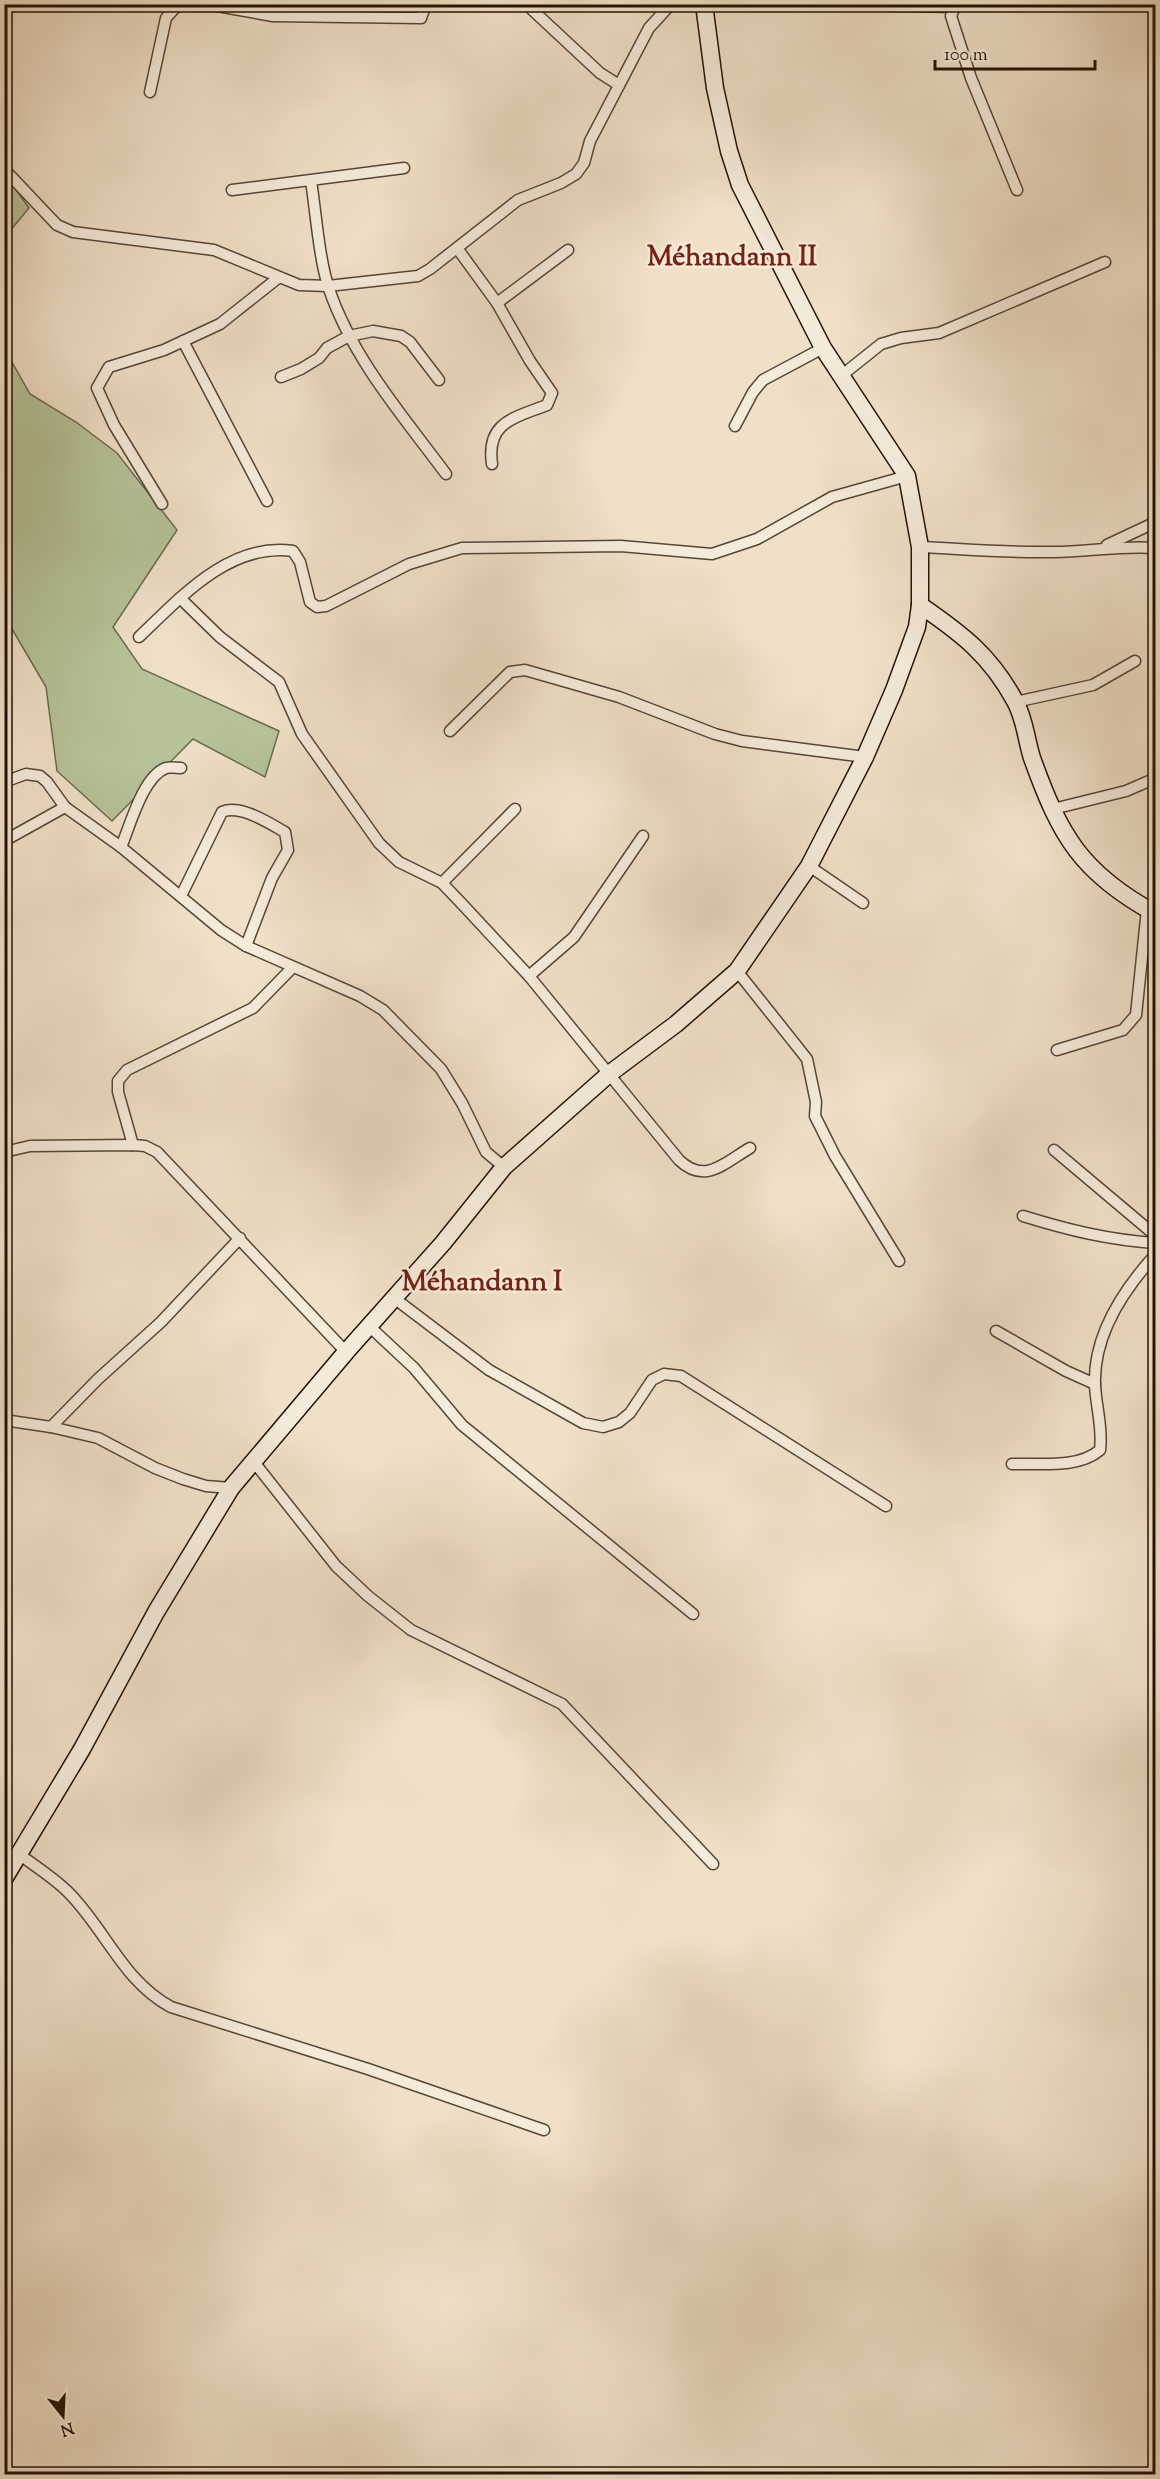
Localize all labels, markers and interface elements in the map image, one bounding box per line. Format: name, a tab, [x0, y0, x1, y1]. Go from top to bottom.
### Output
scale bar	[935, 33, 1096, 71]
text: 100 m	[944, 43, 988, 69]
district label: Méhandann II	[647, 238, 818, 278]
district label: Méhandann I	[402, 1263, 563, 1303]
north arrow	[33, 2386, 93, 2446]
text: N	[57, 2415, 76, 2441]

